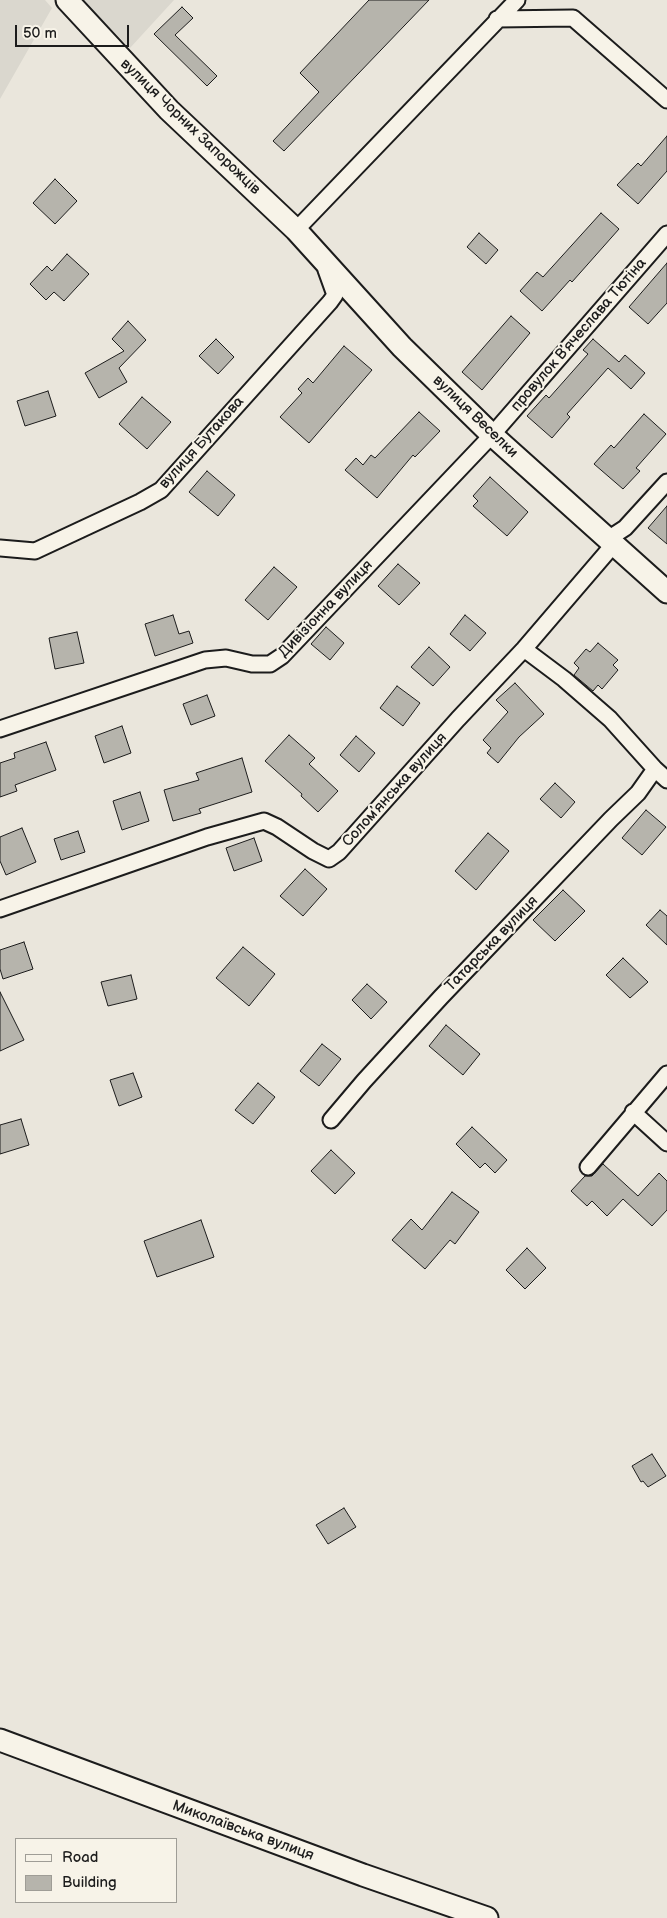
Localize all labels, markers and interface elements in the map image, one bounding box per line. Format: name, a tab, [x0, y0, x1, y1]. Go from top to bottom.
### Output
scale bar	[18, 15, 131, 47]
text: 50 m	[23, 24, 57, 43]
street label: вулиця Чорних Запорожців	[116, 55, 264, 199]
street label: провулок Вʼячеслава Тютіна	[508, 255, 650, 415]
street label: вулиця Веселки	[429, 372, 521, 462]
street label: вулиця Бутакова	[156, 393, 248, 493]
street label: Дивізіонна вулиця	[275, 557, 377, 661]
street label: Соломʼянська вулиця	[339, 729, 451, 851]
street label: Татарська вулиця	[442, 892, 542, 996]
street label: Миколаївська вулиця	[170, 1797, 316, 1865]
legend	[15, 1838, 178, 1903]
text: Road	[62, 1848, 98, 1867]
text: Building	[62, 1873, 117, 1892]

